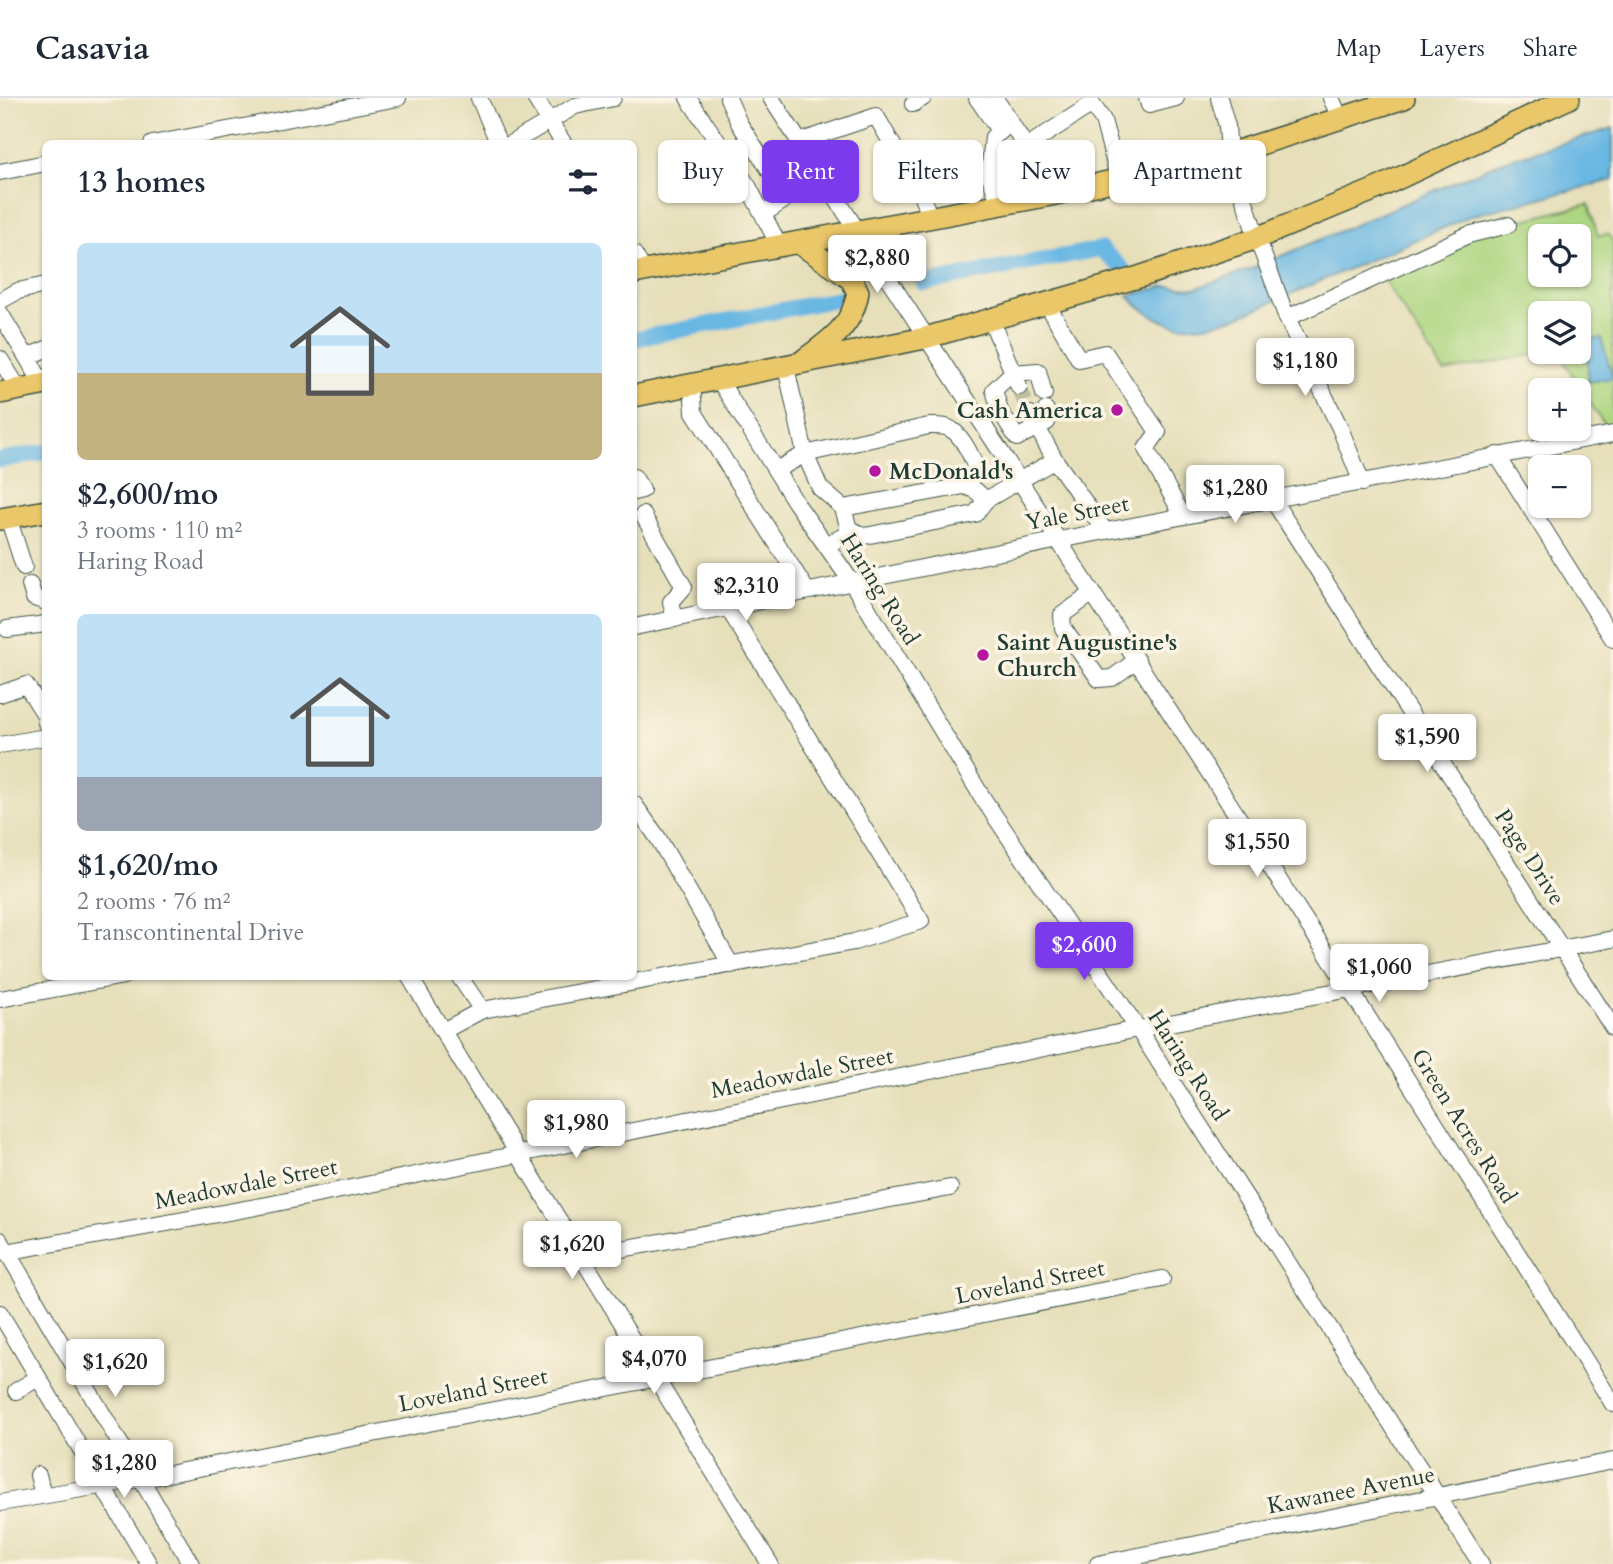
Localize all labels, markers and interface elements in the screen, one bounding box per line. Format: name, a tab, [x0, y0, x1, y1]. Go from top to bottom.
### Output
text: Casavia	[35, 26, 150, 71]
text: Map	[1336, 32, 1382, 65]
text: Layers	[1420, 32, 1485, 65]
text: Share	[1523, 32, 1578, 65]
chip: Buy	[658, 140, 748, 203]
chip: Rent	[762, 140, 859, 203]
chip: Filters	[873, 140, 983, 203]
chip: New	[997, 140, 1095, 203]
chip: Apartment	[1109, 140, 1266, 203]
text: 13 homes	[77, 162, 206, 203]
icon: filters	[564, 163, 602, 201]
map controls	[1528, 224, 1591, 518]
button: locate	[1528, 224, 1591, 287]
pin: $2,880	[820, 236, 934, 295]
text: $2,880	[844, 242, 910, 273]
icon: home	[277, 288, 403, 414]
button: layers	[1528, 301, 1591, 364]
pin: $1,180	[1248, 338, 1362, 398]
text: $1,180	[1272, 345, 1338, 376]
button: +	[1528, 378, 1591, 441]
place label: Cash America	[957, 395, 1104, 426]
marker: Cash America	[1109, 402, 1125, 418]
button: −	[1528, 455, 1591, 518]
place label: McDonald's	[889, 456, 1013, 487]
marker: McDonald's	[867, 463, 883, 479]
pin: $1,280	[1178, 466, 1292, 525]
text: $1,280	[1202, 472, 1268, 503]
text: $2,600/mo	[77, 474, 218, 515]
street label: Yale Street	[1023, 488, 1131, 538]
text: 3 rooms · 110 m²	[77, 515, 242, 546]
street label: Haring Road	[833, 527, 927, 652]
text: Haring Road	[77, 546, 204, 577]
pin: $2,310	[689, 564, 803, 623]
text: $2,310	[713, 570, 779, 601]
place label: Saint Augustine's Church	[997, 627, 1177, 684]
marker: Saint Augustine's Church	[975, 647, 991, 663]
icon: home	[277, 659, 403, 785]
pin: $1,590	[1370, 714, 1484, 774]
text: $1,590	[1394, 721, 1460, 752]
street label: Page Drive	[1487, 803, 1573, 911]
pin: $1,550	[1200, 820, 1314, 879]
text: $1,550	[1224, 826, 1290, 857]
text: $1,620/mo	[77, 845, 218, 886]
text: 2 rooms · 76 m²	[77, 886, 230, 917]
text: Transcontinental Drive	[77, 917, 304, 948]
pin: $2,600	[1027, 922, 1141, 982]
text: $2,600	[1051, 929, 1117, 960]
pin: $1,060	[1322, 944, 1436, 1004]
text: $1,060	[1346, 951, 1412, 982]
street label: Haring Road	[1140, 1003, 1236, 1127]
street label: Meadowdale Street	[708, 1040, 896, 1106]
street label: Green Acres Road	[1404, 1043, 1524, 1210]
pin: $1,980	[519, 1100, 633, 1160]
text: $1,980	[543, 1107, 609, 1138]
street label: Meadowdale Street	[152, 1151, 340, 1217]
pin: $1,620	[515, 1222, 629, 1281]
text: $1,620	[539, 1228, 605, 1259]
street label: Loveland Street	[953, 1252, 1107, 1312]
pin: $4,070	[597, 1336, 711, 1396]
pin: $1,620	[58, 1340, 172, 1399]
text: $4,070	[621, 1343, 687, 1374]
text: $1,620	[82, 1346, 148, 1377]
street label: Loveland Street	[396, 1360, 550, 1420]
pin: $1,280	[67, 1440, 181, 1500]
text: $1,280	[91, 1447, 157, 1478]
street label: Kawanee Avenue	[1265, 1459, 1437, 1521]

